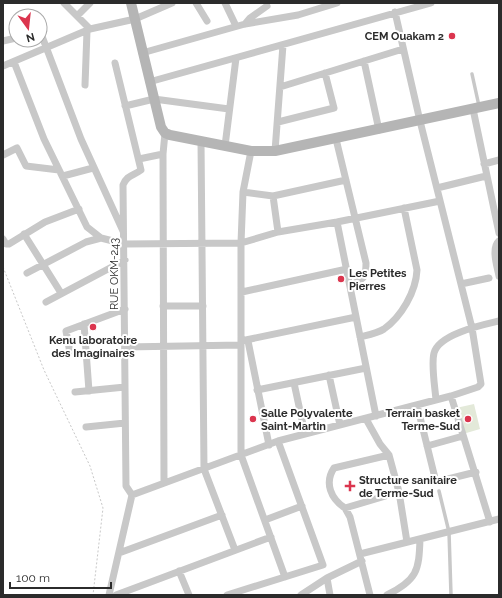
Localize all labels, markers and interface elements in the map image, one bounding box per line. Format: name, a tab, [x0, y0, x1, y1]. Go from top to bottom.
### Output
north arrow	[8, 8, 48, 48]
text: N	[25, 30, 36, 45]
place label: CEM Ouakam 2	[365, 30, 444, 43]
marker: CEM Ouakam 2	[447, 31, 457, 41]
street label: RUE OKM-243	[108, 238, 121, 310]
place label: Les Petites Pierres	[349, 267, 407, 293]
marker: Les Petites Pierres	[336, 274, 346, 284]
marker: Kenu laboratoire des Imaginaires	[88, 322, 98, 332]
place label: Kenu laboratoire des Imaginaires	[49, 334, 137, 360]
place label: Salle Polyvalente Saint-Martin	[261, 407, 353, 433]
place label: Terrain basket Terme-Sud	[385, 407, 461, 433]
marker: Salle Polyvalente Saint-Martin	[248, 414, 258, 424]
marker: Terrain basket Terme-Sud	[463, 414, 473, 424]
place label: Structure sanitaire de Terme-Sud	[359, 474, 457, 500]
marker: Structure sanitaire de Terme-Sud	[344, 480, 356, 492]
scale bar	[10, 564, 111, 590]
text: 100 m	[16, 571, 50, 585]

